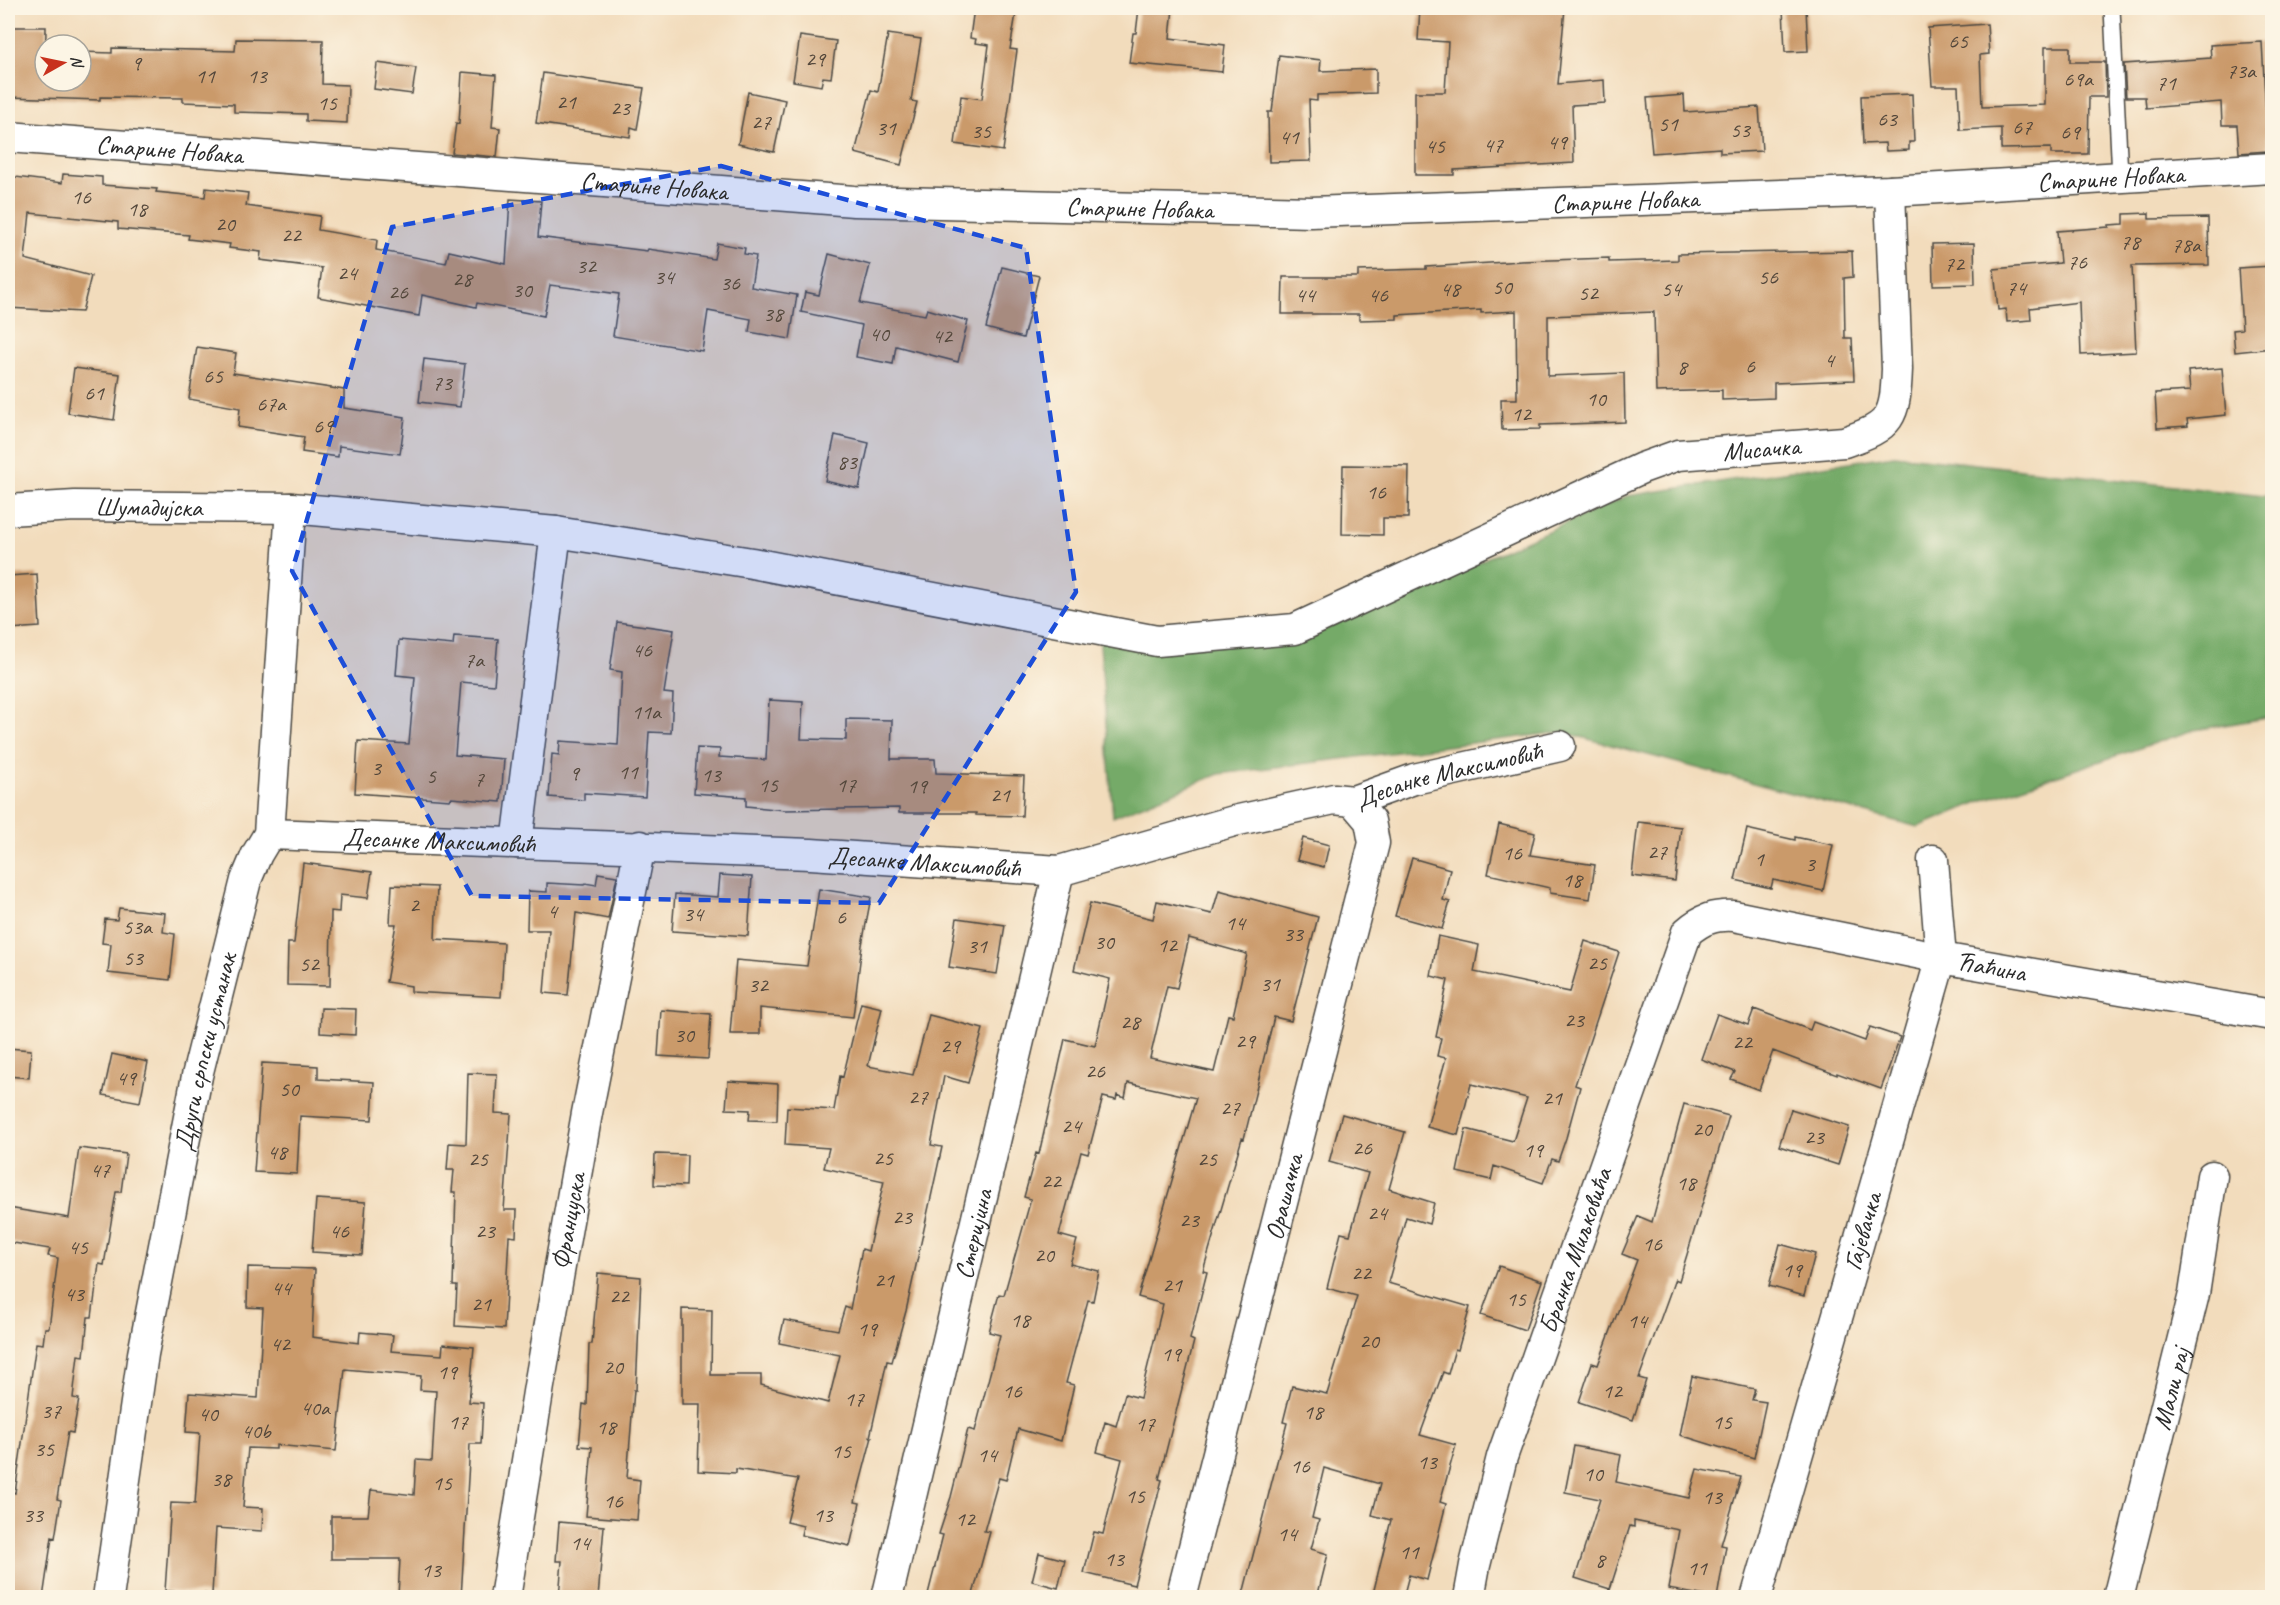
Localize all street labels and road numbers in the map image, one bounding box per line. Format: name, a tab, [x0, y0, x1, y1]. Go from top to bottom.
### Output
street label: Старине Новака	[95, 127, 246, 171]
street label: Старине Новака	[2036, 157, 2187, 199]
street label: Старине Новака	[580, 164, 731, 208]
street label: Старине Новака	[1551, 181, 1702, 220]
street label: Старине Новака	[1066, 190, 1216, 226]
street label: Мисачка	[1721, 429, 1804, 468]
street label: Шумадијска	[95, 490, 204, 524]
street label: Десанке Максимовић	[1351, 734, 1547, 815]
street label: Десанке Максимовић	[342, 820, 537, 860]
street label: Десанке Максимовић	[827, 839, 1023, 885]
street label: Ћаћина	[1953, 944, 2030, 989]
street label: Други српски устанак	[166, 947, 244, 1154]
street label: Орашачка	[1257, 1148, 1311, 1243]
street label: Бранка Миљковића	[1530, 1162, 1620, 1337]
street label: Француска	[543, 1168, 593, 1272]
street label: Стеријина	[947, 1184, 1000, 1282]
street label: Гајевачка	[1835, 1186, 1890, 1274]
street label: Мали рај	[2144, 1341, 2197, 1433]

